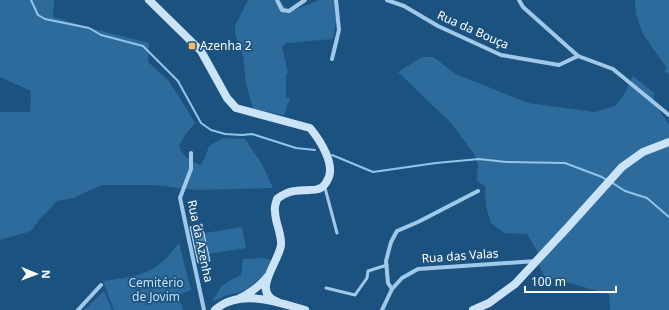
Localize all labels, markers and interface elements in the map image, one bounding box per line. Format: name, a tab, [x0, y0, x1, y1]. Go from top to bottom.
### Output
street label: Rua da Bouça	[435, 6, 512, 53]
place label: Azenha 2	[200, 37, 252, 54]
marker: Azenha 2	[187, 41, 197, 51]
street label: Rua da Azenha	[183, 198, 217, 284]
street label: Rua das Valas	[421, 244, 499, 267]
north arrow	[16, 254, 56, 294]
scale bar	[525, 268, 616, 294]
text: N	[39, 270, 54, 279]
text: 100 m	[531, 273, 566, 290]
park label: Cemitério de Jovim	[128, 274, 184, 305]

